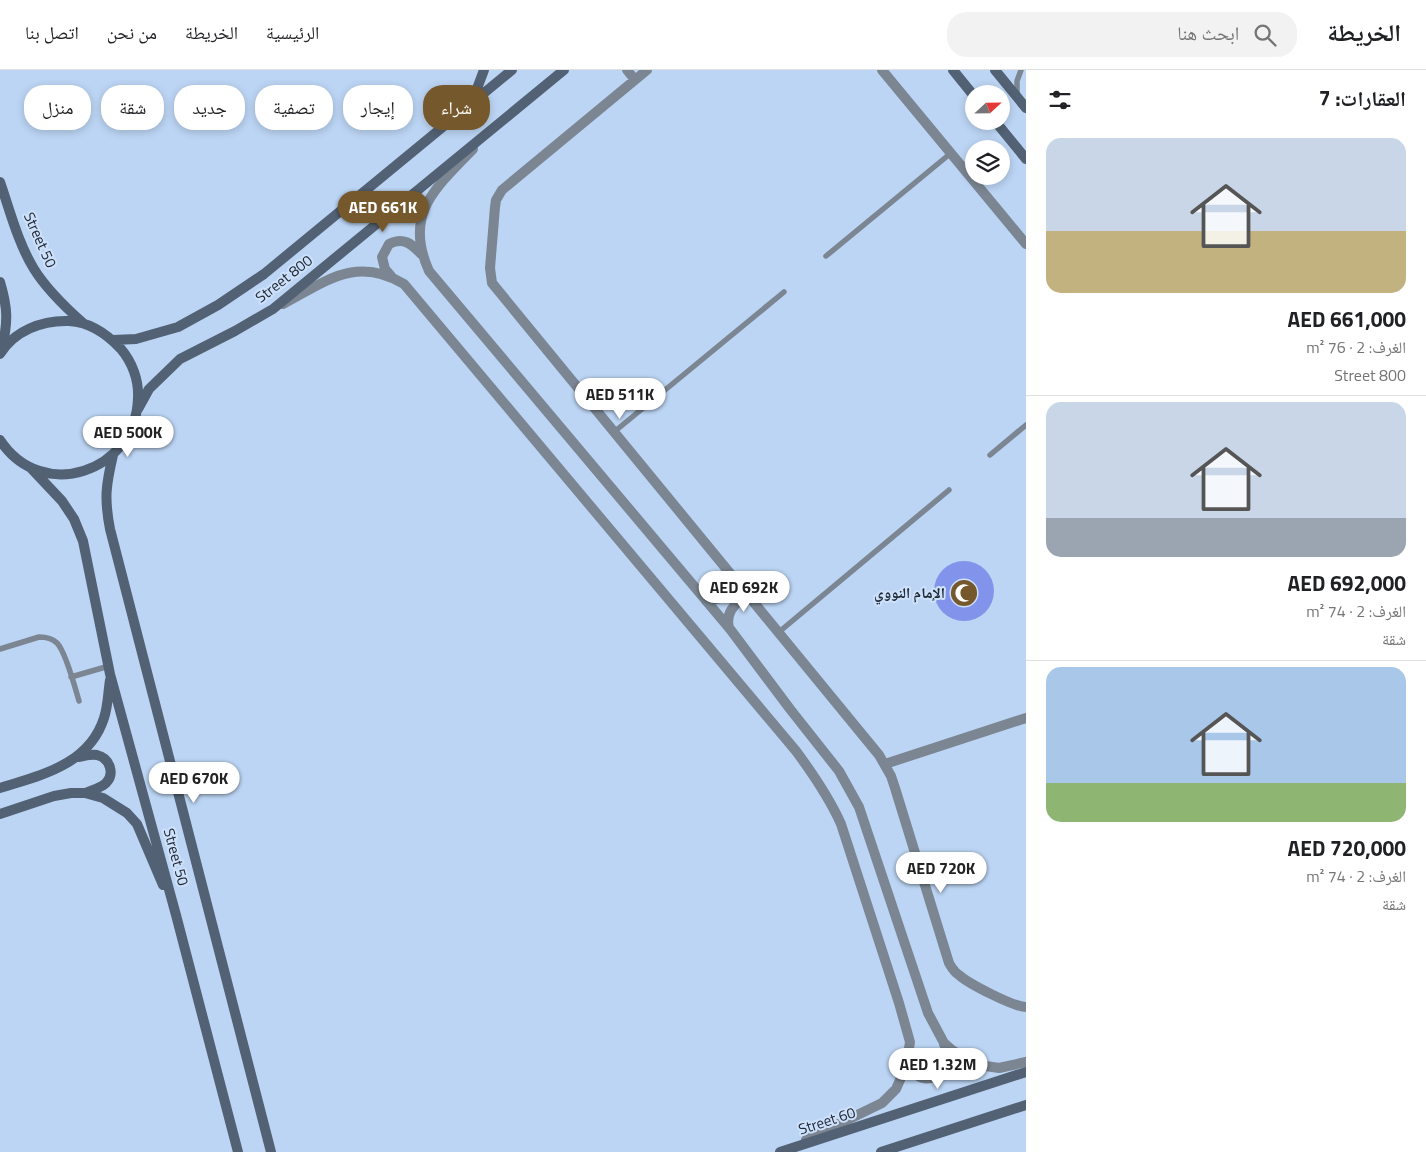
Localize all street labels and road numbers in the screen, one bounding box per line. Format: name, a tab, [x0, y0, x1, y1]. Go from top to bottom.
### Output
street label: Street 50	[18, 208, 63, 271]
street label: Street 800	[250, 249, 317, 308]
street label: Street 50	[158, 826, 195, 888]
street label: Street 60	[795, 1101, 858, 1141]

